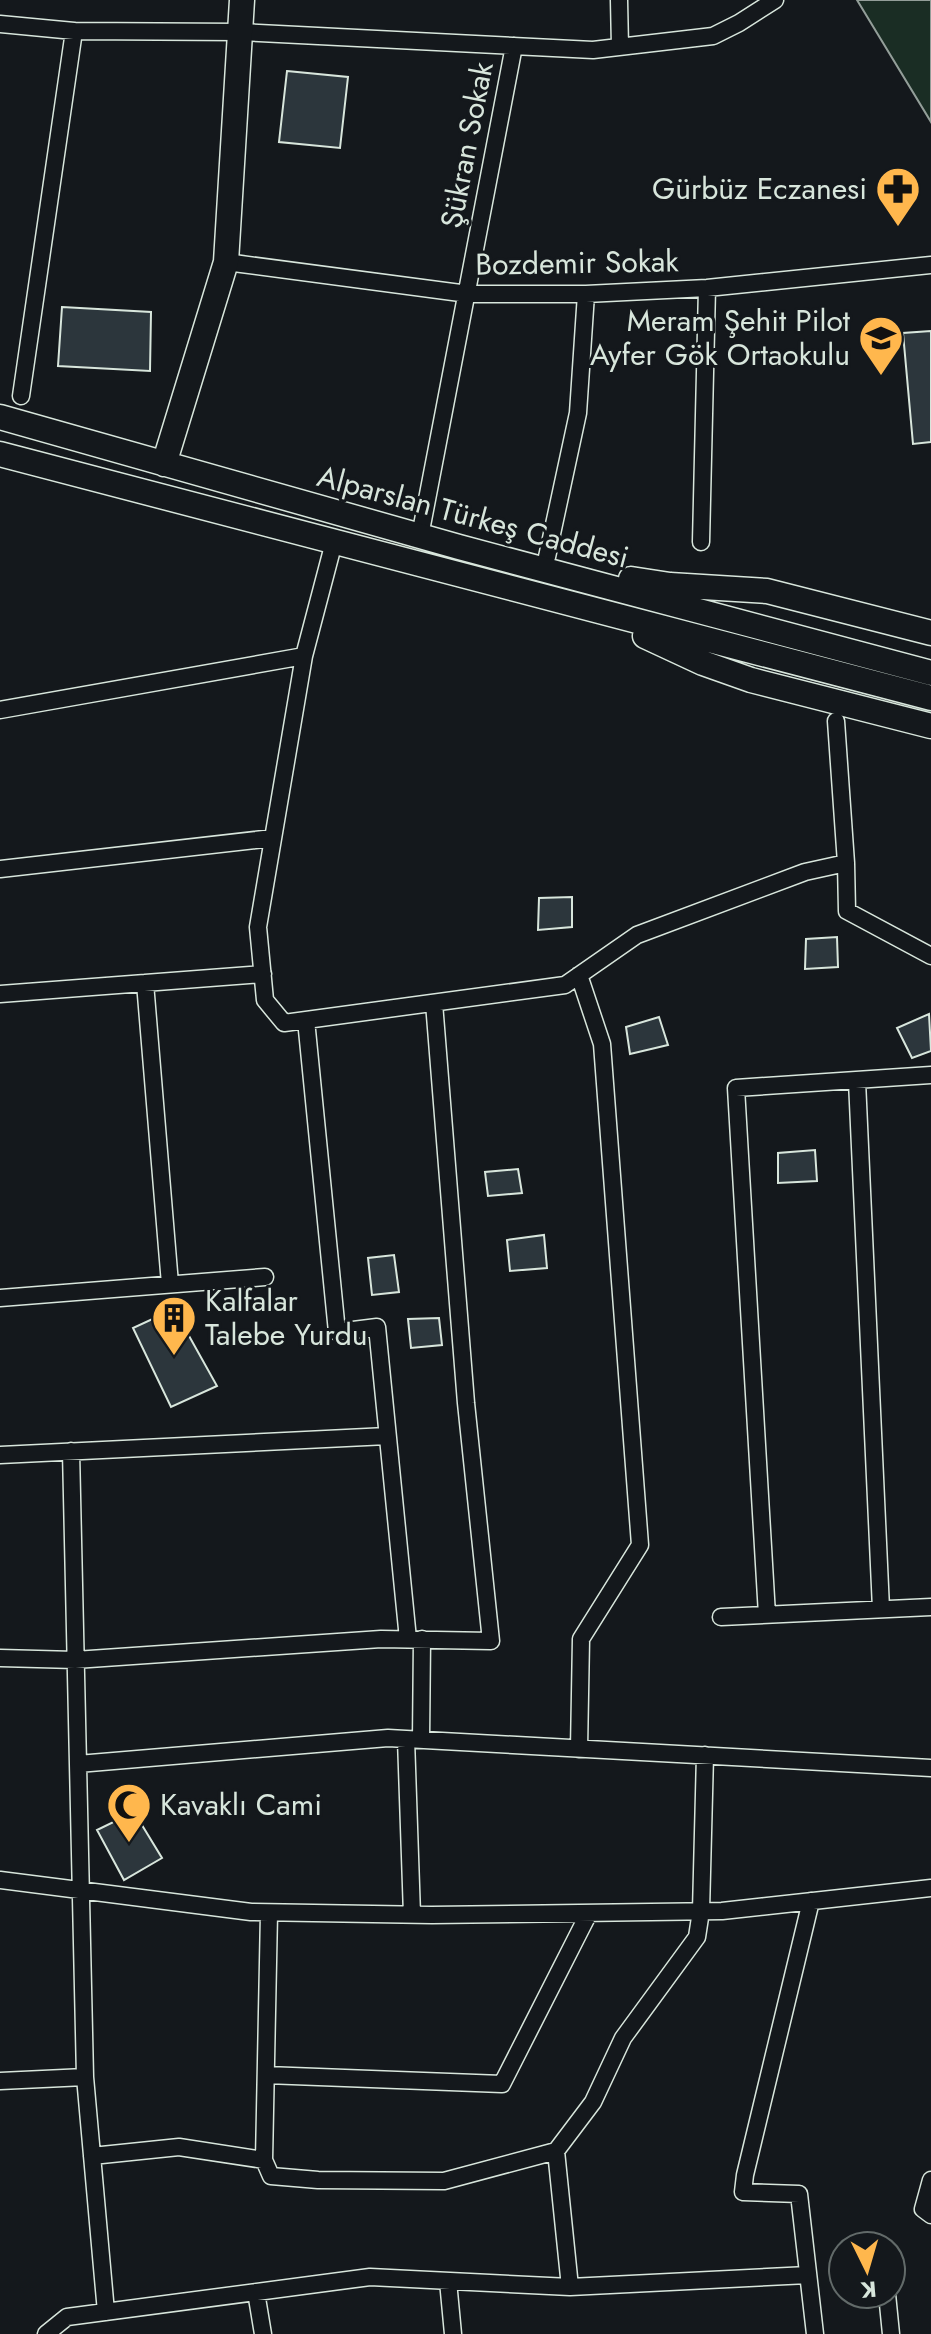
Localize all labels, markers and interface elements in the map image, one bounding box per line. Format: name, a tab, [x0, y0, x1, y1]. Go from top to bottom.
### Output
street label: Şükran Sokak	[429, 57, 504, 232]
pharmacy icon: Gürbüz Eczanesi	[874, 165, 922, 228]
place label: Gürbüz Eczanesi	[652, 167, 867, 210]
street label: Bozdemir Sokak	[475, 239, 680, 286]
place label: Meram Şehit Pilot Ayfer Gök Ortaokulu	[590, 299, 851, 376]
school or university icon: Meram Şehit Pilot Ayfer Gök Ortaokulu	[857, 314, 905, 377]
street label: Alparslan Türkeş Caddesi	[313, 454, 633, 579]
place label: Kalfalar Talebe Yurdu	[205, 1279, 368, 1356]
building icon: Kalfalar Talebe Yurdu	[150, 1294, 198, 1357]
mosque icon: Kavaklı Cami	[105, 1781, 153, 1844]
place label: Kavaklı Cami	[160, 1783, 322, 1826]
north arrow	[827, 2230, 907, 2310]
text: K	[859, 2273, 878, 2307]

